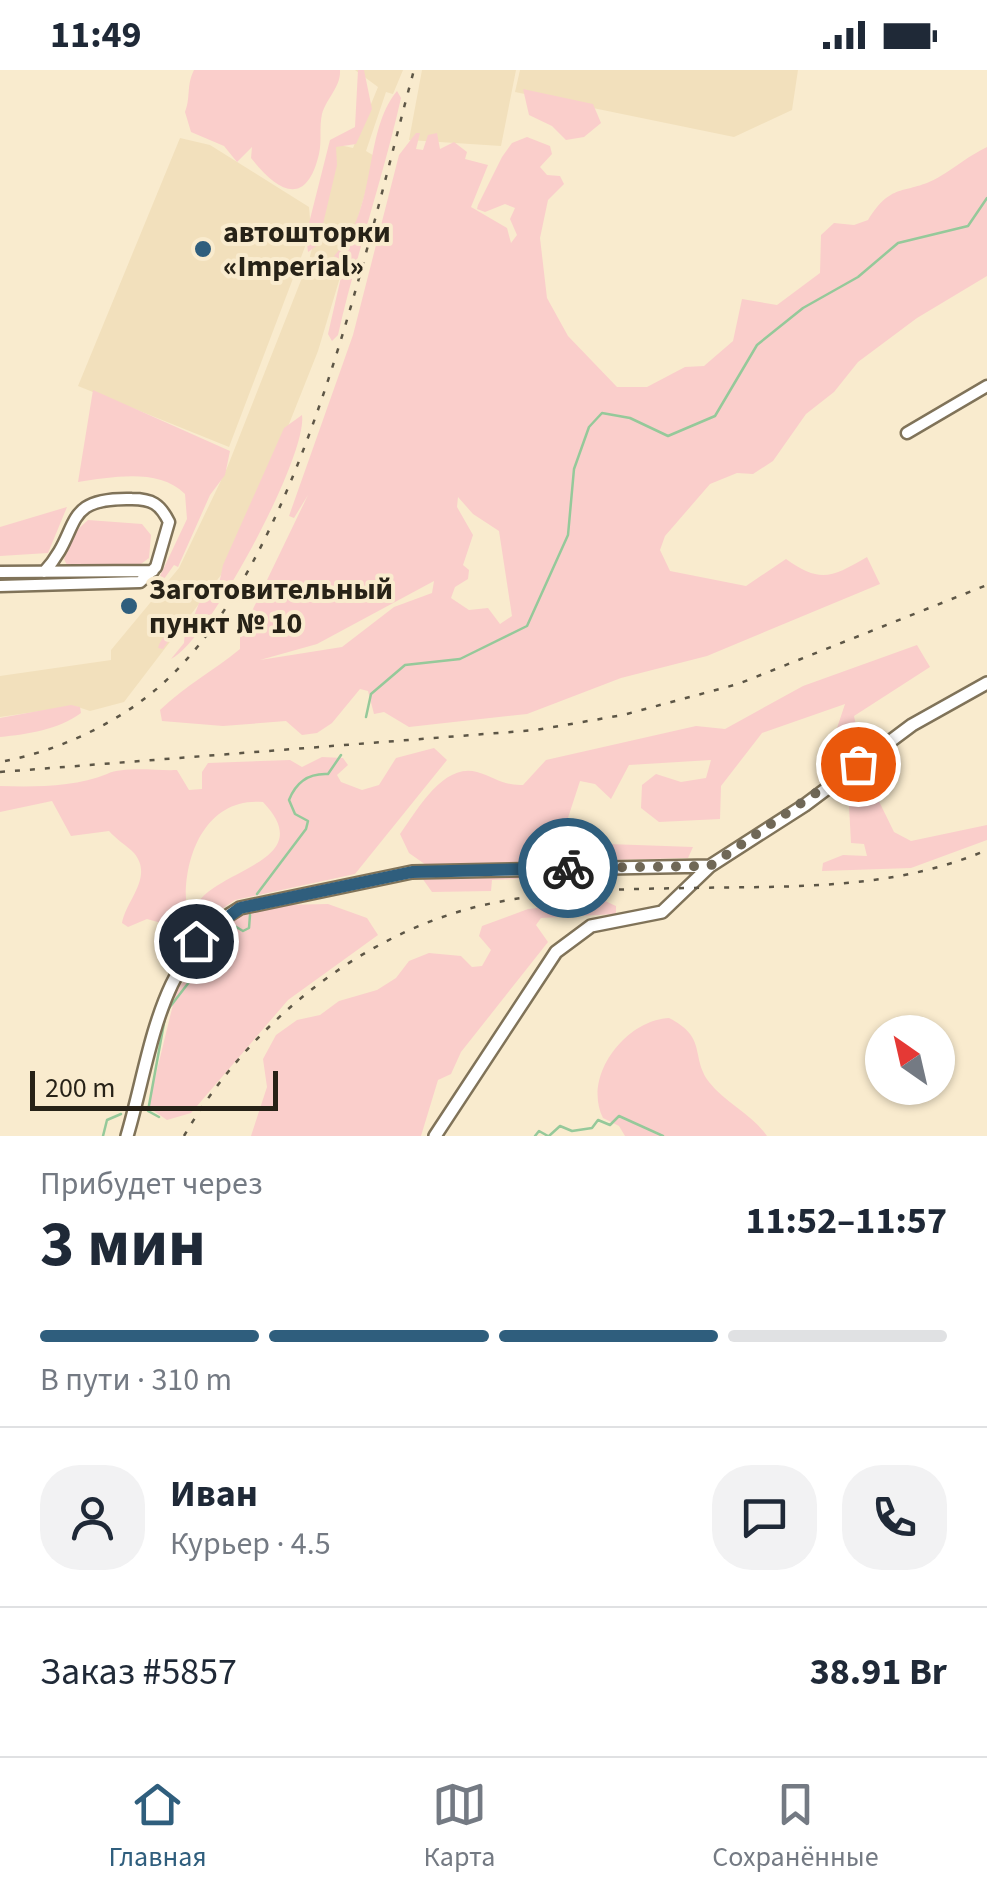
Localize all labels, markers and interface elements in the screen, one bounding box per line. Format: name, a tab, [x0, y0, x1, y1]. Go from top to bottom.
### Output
text: 11:49	[50, 8, 142, 62]
place label: автошторки «Imperial»	[223, 211, 391, 288]
marker: автошторки «Imperial»	[192, 238, 214, 260]
place label: Заготовительный пункт № 10	[149, 568, 393, 645]
marker: Заготовительный пункт № 10	[118, 595, 140, 617]
pin	[816, 722, 901, 807]
icon: bag	[831, 737, 886, 792]
courier	[518, 818, 618, 918]
icon: bike	[541, 841, 596, 896]
pin	[154, 899, 239, 984]
icon: home	[169, 914, 224, 969]
north arrow	[865, 1015, 955, 1105]
map controls	[865, 1015, 955, 1105]
scale bar	[30, 1066, 278, 1110]
text: 200 m	[45, 1068, 116, 1108]
text: Прибудет через	[40, 1161, 263, 1207]
text: 11:52–11:57	[745, 1194, 947, 1248]
text: 3 мин	[40, 1198, 206, 1291]
text: В пути · 310 m	[40, 1357, 232, 1403]
button: person	[40, 1465, 145, 1570]
button: chat	[712, 1465, 817, 1570]
button: phone	[842, 1465, 947, 1570]
text: Иван	[170, 1467, 258, 1521]
text: Курьер · 4.5	[170, 1521, 331, 1567]
text: Заказ #5857	[40, 1645, 237, 1699]
text: 38.91 Br	[810, 1645, 947, 1699]
tab: Главная	[108, 1777, 207, 1877]
tab: Карта	[424, 1777, 495, 1877]
tab: Сохранённые	[712, 1777, 879, 1877]

